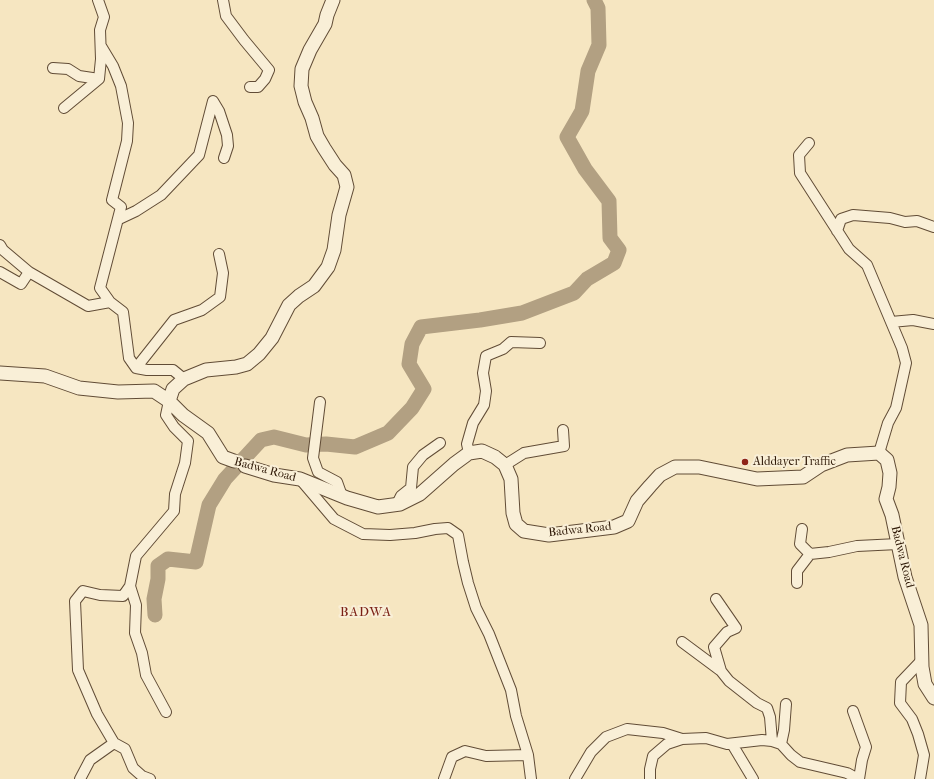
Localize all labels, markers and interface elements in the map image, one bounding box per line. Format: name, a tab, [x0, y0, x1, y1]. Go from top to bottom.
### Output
street label: Badwa Road	[233, 455, 297, 485]
place label: Alddayer Traffic	[753, 455, 836, 469]
marker: Alddayer Traffic	[740, 457, 750, 467]
street label: Badwa Road	[548, 520, 612, 540]
street label: Badwa Road	[887, 524, 917, 590]
district label: BADWA	[340, 605, 392, 621]

